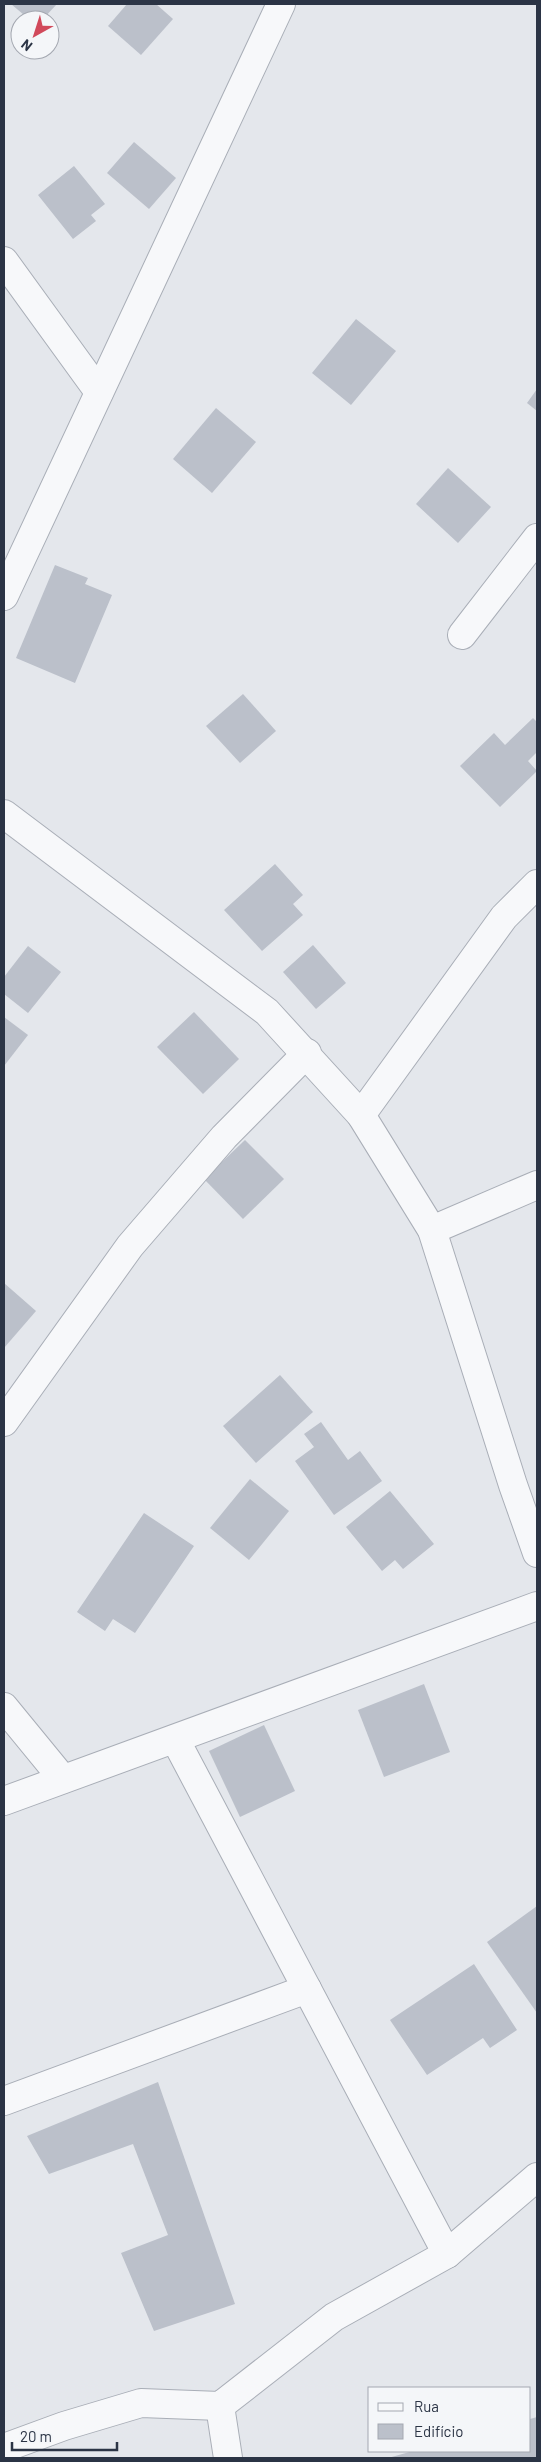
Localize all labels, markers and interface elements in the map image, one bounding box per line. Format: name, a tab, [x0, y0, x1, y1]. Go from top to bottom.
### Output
north arrow	[10, 10, 60, 60]
text: N	[18, 36, 35, 55]
legend	[368, 2387, 531, 2452]
text: Rua	[414, 2397, 439, 2415]
scale bar	[12, 2420, 118, 2452]
text: Edifício	[414, 2422, 463, 2440]
text: 20 m	[20, 2427, 52, 2445]

